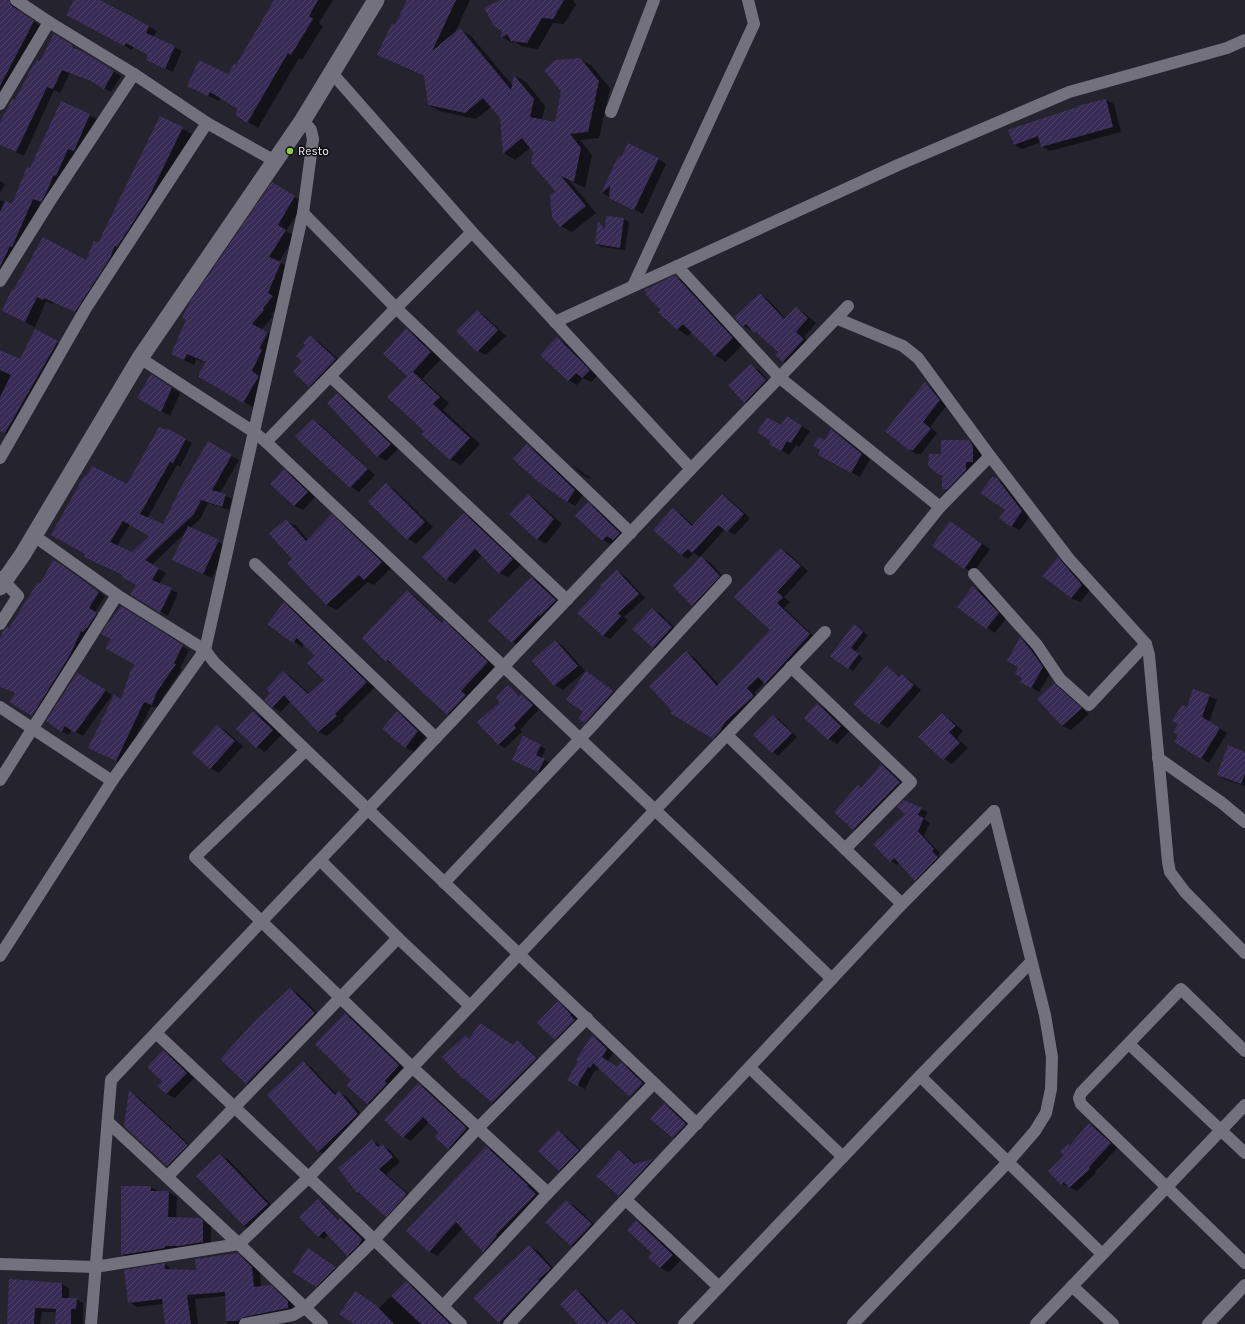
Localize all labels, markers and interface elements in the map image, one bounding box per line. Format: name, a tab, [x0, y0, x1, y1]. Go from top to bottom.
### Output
place label: Resto	[298, 144, 329, 158]
marker: Resto	[285, 146, 295, 156]

